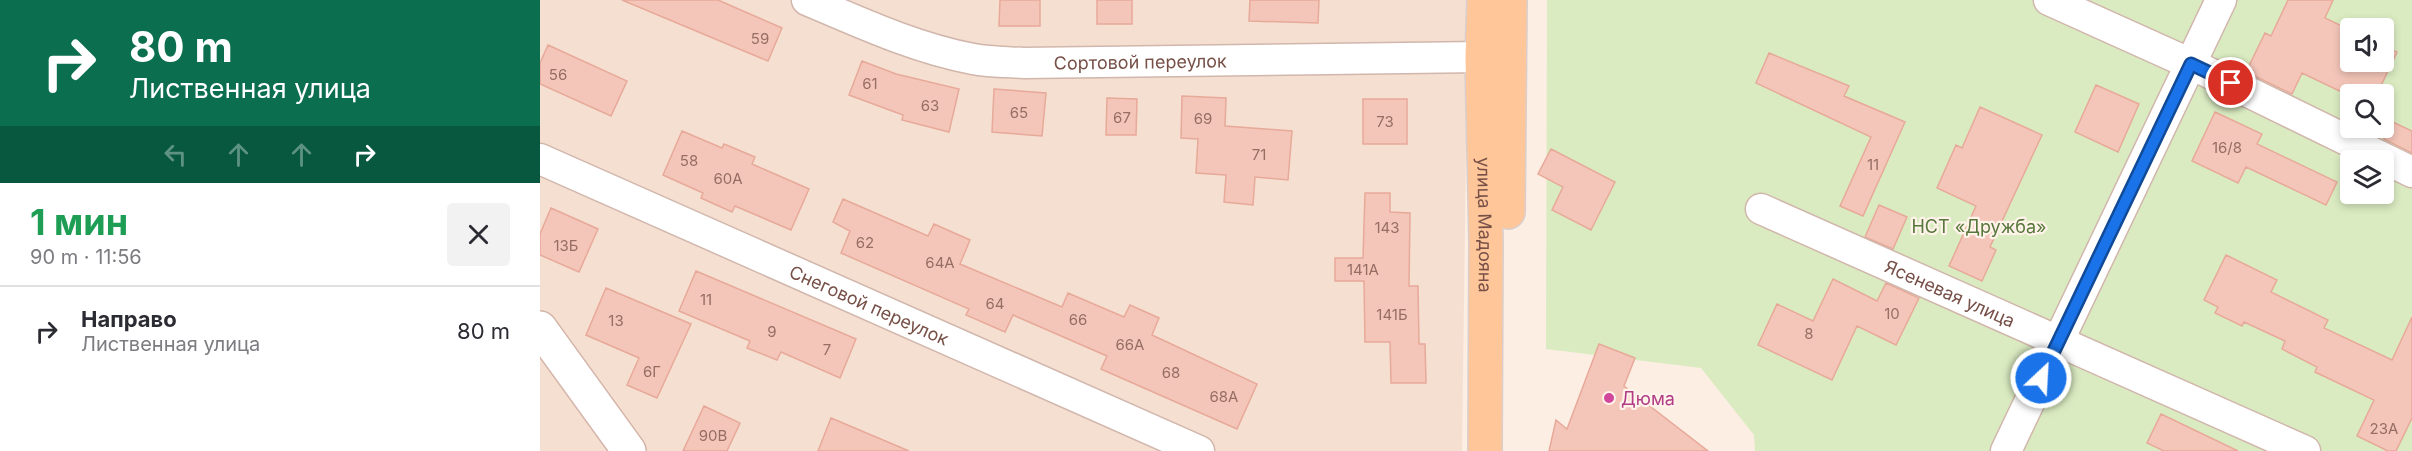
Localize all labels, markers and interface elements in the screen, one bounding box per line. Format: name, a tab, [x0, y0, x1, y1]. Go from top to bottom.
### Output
map controls	[2340, 18, 2394, 204]
button: sound	[2340, 18, 2394, 72]
text: 80 m	[129, 21, 233, 72]
icon: right	[30, 24, 108, 102]
house number: 59	[751, 29, 769, 48]
street label: Сортовой переулок	[1054, 50, 1227, 73]
pin	[2205, 57, 2256, 108]
house number: 56	[549, 65, 567, 84]
icon: arrive	[2214, 66, 2247, 99]
text: Лиственная улица	[129, 72, 371, 105]
house number: 61	[862, 74, 878, 93]
button: search	[2340, 84, 2394, 138]
house number: 63	[921, 96, 939, 115]
house number: 65	[1010, 103, 1028, 122]
house number: 67	[1113, 108, 1131, 127]
house number: 69	[1194, 109, 1212, 128]
house number: 73	[1376, 112, 1394, 131]
icon: left	[159, 138, 192, 171]
icon: ahead	[222, 138, 255, 171]
icon: ahead	[285, 138, 318, 171]
icon: right	[348, 138, 381, 171]
house number: 16/8	[2212, 138, 2242, 157]
house number: 71	[1252, 145, 1266, 164]
button: layers	[2340, 150, 2394, 204]
house number: 58	[680, 151, 698, 170]
house number: 11	[1867, 155, 1879, 174]
street label: улица Мадояна	[1474, 157, 1497, 293]
house number: 60А	[713, 169, 743, 188]
text: 1 мин	[30, 200, 128, 244]
button: close	[447, 203, 510, 266]
park label: НСТ «Дружба»	[1911, 216, 2047, 237]
house number: 143	[1374, 218, 1400, 237]
house number: 62	[856, 233, 874, 252]
house number: 13Б	[553, 236, 579, 255]
text: 90 m · 11:56	[30, 245, 142, 269]
house number: 64А	[925, 253, 955, 272]
street label: Ясеневая улица	[1882, 255, 2018, 331]
street label: Снеговой переулок	[786, 260, 952, 349]
house number: 141А	[1347, 260, 1379, 279]
house number: 11	[700, 290, 712, 309]
house number: 64	[986, 294, 1005, 313]
house number: 10	[1884, 304, 1900, 323]
house number: 141Б	[1376, 305, 1408, 324]
text: Направо	[81, 306, 177, 332]
house number: 66	[1069, 310, 1087, 329]
house number: 13	[608, 311, 624, 330]
icon: right	[30, 315, 63, 348]
text: 80 m	[457, 318, 510, 344]
house number: 9	[767, 322, 777, 341]
house number: 8	[1804, 324, 1814, 343]
text: Лиственная улица	[81, 332, 260, 356]
house number: 66А	[1116, 335, 1144, 354]
house number: 7	[823, 340, 831, 359]
position arrow	[2009, 346, 2073, 410]
house number: 6Г	[643, 362, 661, 381]
house number: 68	[1162, 363, 1180, 382]
house number: 68А	[1210, 387, 1238, 406]
place label: Дюма	[1621, 388, 1675, 409]
marker: Дюма	[1602, 391, 1616, 405]
house number: 23А	[2370, 419, 2398, 438]
house number: 90В	[699, 426, 727, 445]

